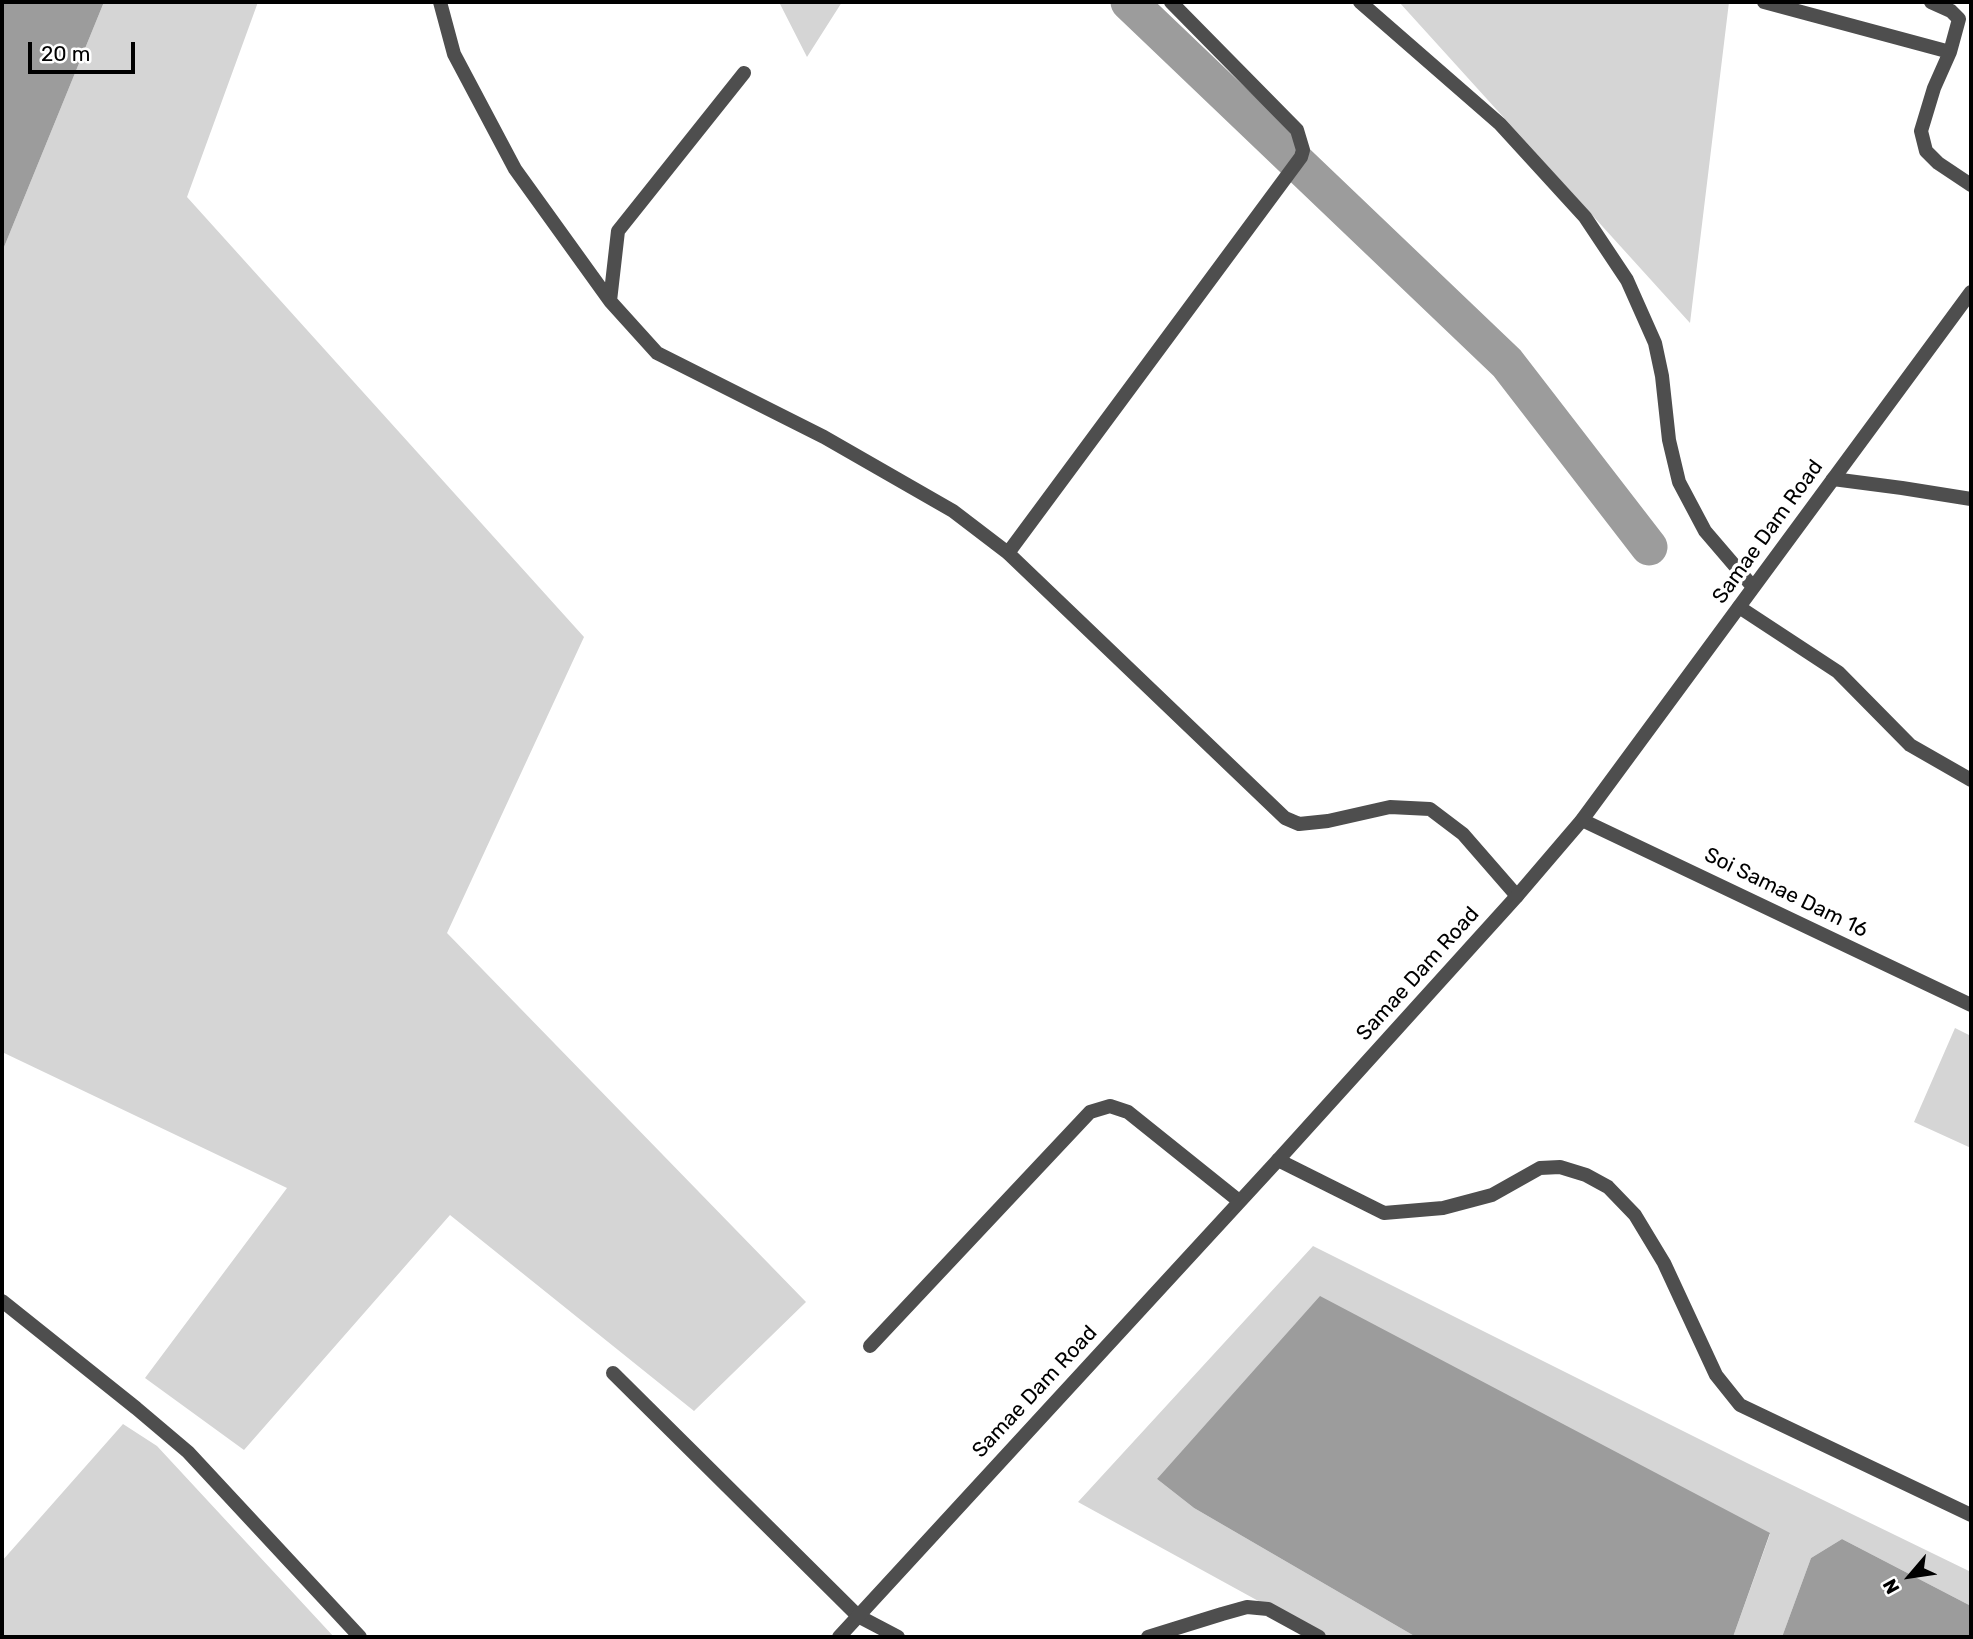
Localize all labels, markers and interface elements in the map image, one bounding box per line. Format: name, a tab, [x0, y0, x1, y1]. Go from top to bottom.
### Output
scale bar	[32, 28, 138, 72]
text: 20 m	[41, 41, 90, 66]
street label: Samae Dam Road	[1707, 455, 1829, 609]
street label: Soi Samae Dam 16	[1700, 843, 1872, 943]
street label: Samae Dam Road	[1351, 902, 1485, 1046]
street label: Samae Dam Road	[967, 1321, 1103, 1463]
north arrow	[1875, 1541, 1945, 1611]
text: N	[1878, 1575, 1905, 1598]

